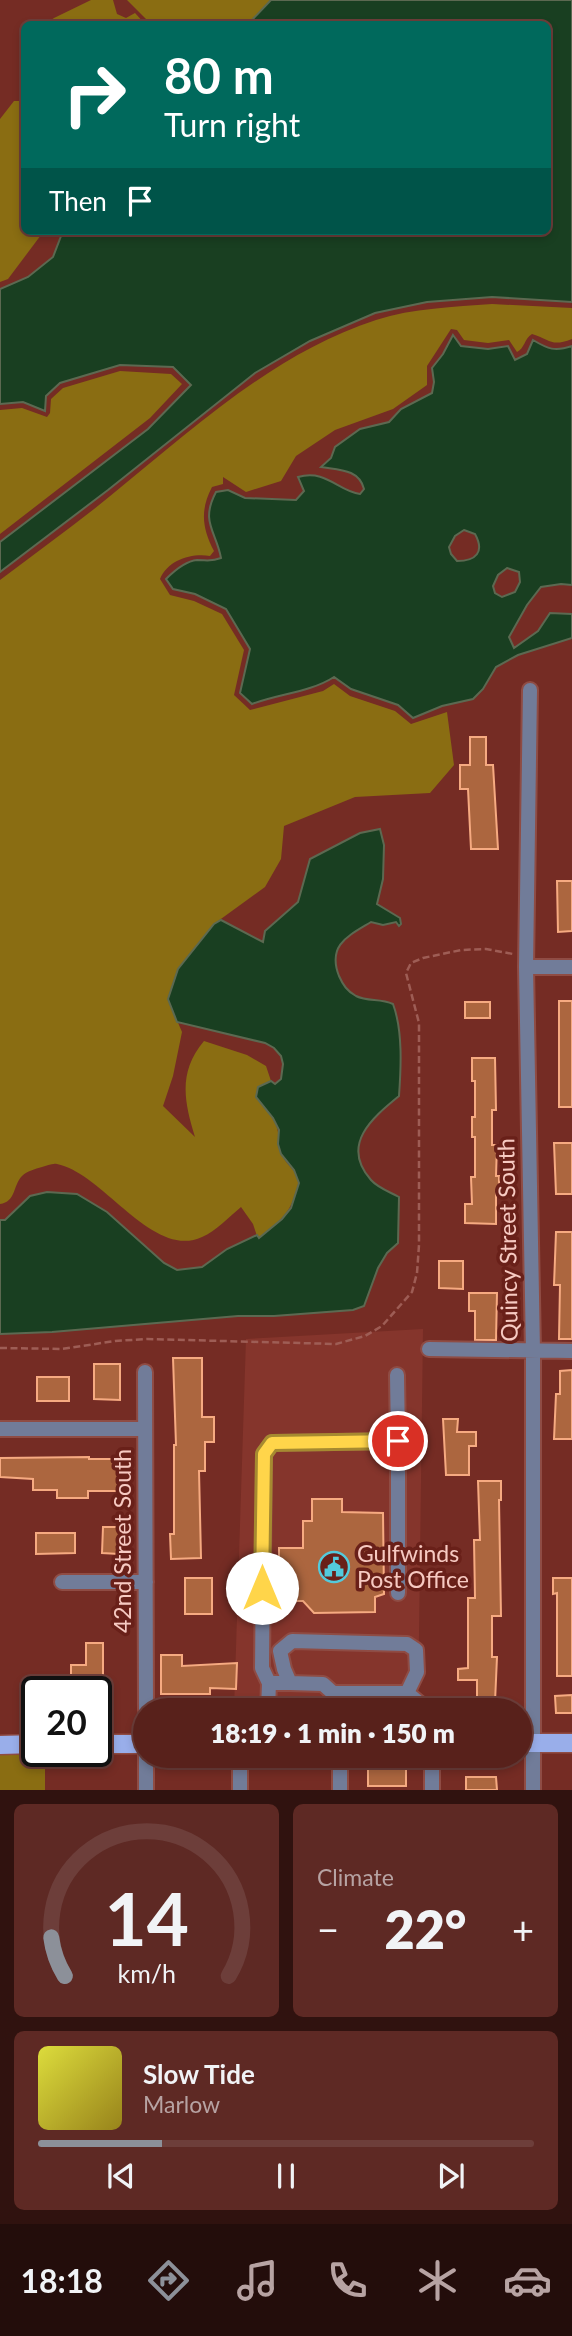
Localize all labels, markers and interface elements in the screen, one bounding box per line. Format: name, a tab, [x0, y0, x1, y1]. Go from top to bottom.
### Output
text: 80 m	[164, 46, 274, 104]
icon: right	[49, 49, 140, 140]
text: Turn right	[164, 105, 300, 144]
icon: arrive	[121, 182, 159, 220]
text: Then	[49, 185, 107, 217]
street label: Quincy Street South	[491, 1138, 523, 1342]
pin	[368, 1411, 428, 1471]
icon: arrive	[379, 1422, 417, 1460]
street label: 42nd Street South	[108, 1449, 136, 1633]
place label: Gulfwinds Post Office	[357, 1539, 469, 1593]
public building icon: Gulfwinds Post Office	[317, 1550, 351, 1584]
position arrow	[225, 1551, 299, 1625]
speed limit sign: 20	[21, 1676, 112, 1767]
text: 18:19 · 1 min · 150 m	[210, 1717, 455, 1749]
text: Climate	[317, 1863, 394, 1891]
text: 14	[104, 1875, 189, 1963]
text: 22°	[385, 1898, 466, 1960]
text: −	[317, 1906, 339, 1952]
text: +	[512, 1906, 534, 1952]
text: km/h	[117, 1958, 176, 1988]
text: Slow Tide	[143, 2058, 255, 2090]
text: Marlow	[143, 2090, 220, 2118]
icon: previous	[102, 2157, 140, 2195]
icon: pause	[267, 2157, 305, 2195]
icon: next	[432, 2157, 470, 2195]
icon: directions	[144, 2256, 193, 2305]
icon: music	[233, 2256, 282, 2305]
icon: phone	[323, 2256, 372, 2305]
icon: climate	[413, 2256, 462, 2305]
icon: car	[503, 2256, 552, 2305]
text: 18:18	[20, 2261, 103, 2300]

